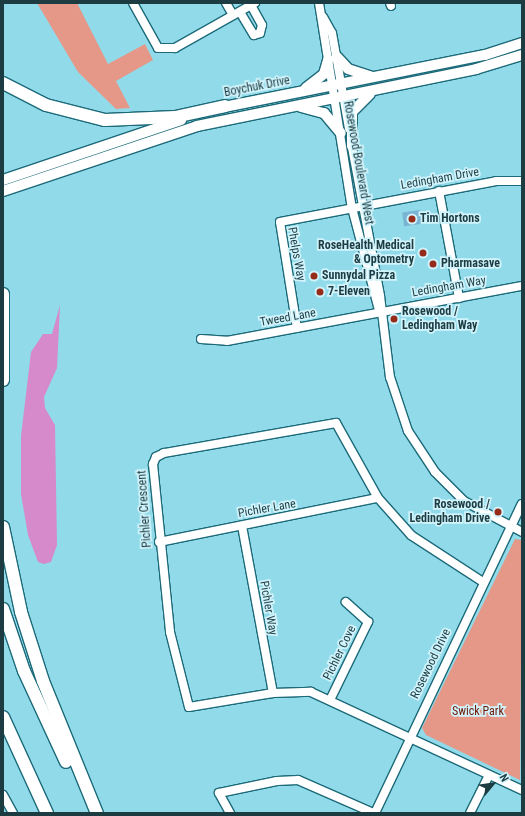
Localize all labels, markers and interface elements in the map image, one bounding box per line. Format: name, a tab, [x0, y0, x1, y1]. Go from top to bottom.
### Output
street label: Boychuk Drive	[223, 74, 291, 100]
street label: Rosewood Boulevard West	[340, 100, 376, 226]
street label: Ledingham Drive	[400, 165, 480, 193]
place label: Tim Hortons	[420, 212, 480, 226]
marker: Tim Hortons	[407, 214, 417, 224]
street label: Phelps Way	[284, 226, 308, 282]
place label: RoseHealth Medical & Optometry	[318, 239, 414, 267]
marker: RoseHealth Medical & Optometry	[417, 247, 429, 259]
place label: Pharmasave	[441, 257, 500, 271]
marker: Pharmasave	[428, 259, 438, 269]
place label: Sunnydal Pizza	[322, 269, 395, 283]
marker: Sunnydal Pizza	[309, 271, 319, 281]
street label: Ledingham Way	[411, 273, 487, 301]
place label: 7-Eleven	[328, 285, 370, 299]
marker: 7-Eleven	[315, 287, 325, 297]
place label: Rosewood / Ledingham Way	[402, 305, 477, 333]
street label: Tweed Lane	[259, 306, 317, 330]
marker: Rosewood / Ledingham Way	[389, 314, 399, 324]
street label: Pichler Crescent	[135, 470, 155, 548]
street label: Pichler Lane	[237, 497, 297, 521]
place label: Rosewood / Ledingham Drive	[410, 498, 490, 526]
marker: Rosewood / Ledingham Drive	[493, 507, 503, 517]
street label: Pichler Way	[256, 580, 280, 636]
street label: Pichler Cove	[321, 623, 359, 683]
street label: Rosewood Drive	[408, 627, 454, 701]
park label: Swick Park	[452, 705, 504, 719]
north arrow	[473, 764, 513, 804]
text: N	[497, 772, 511, 784]

